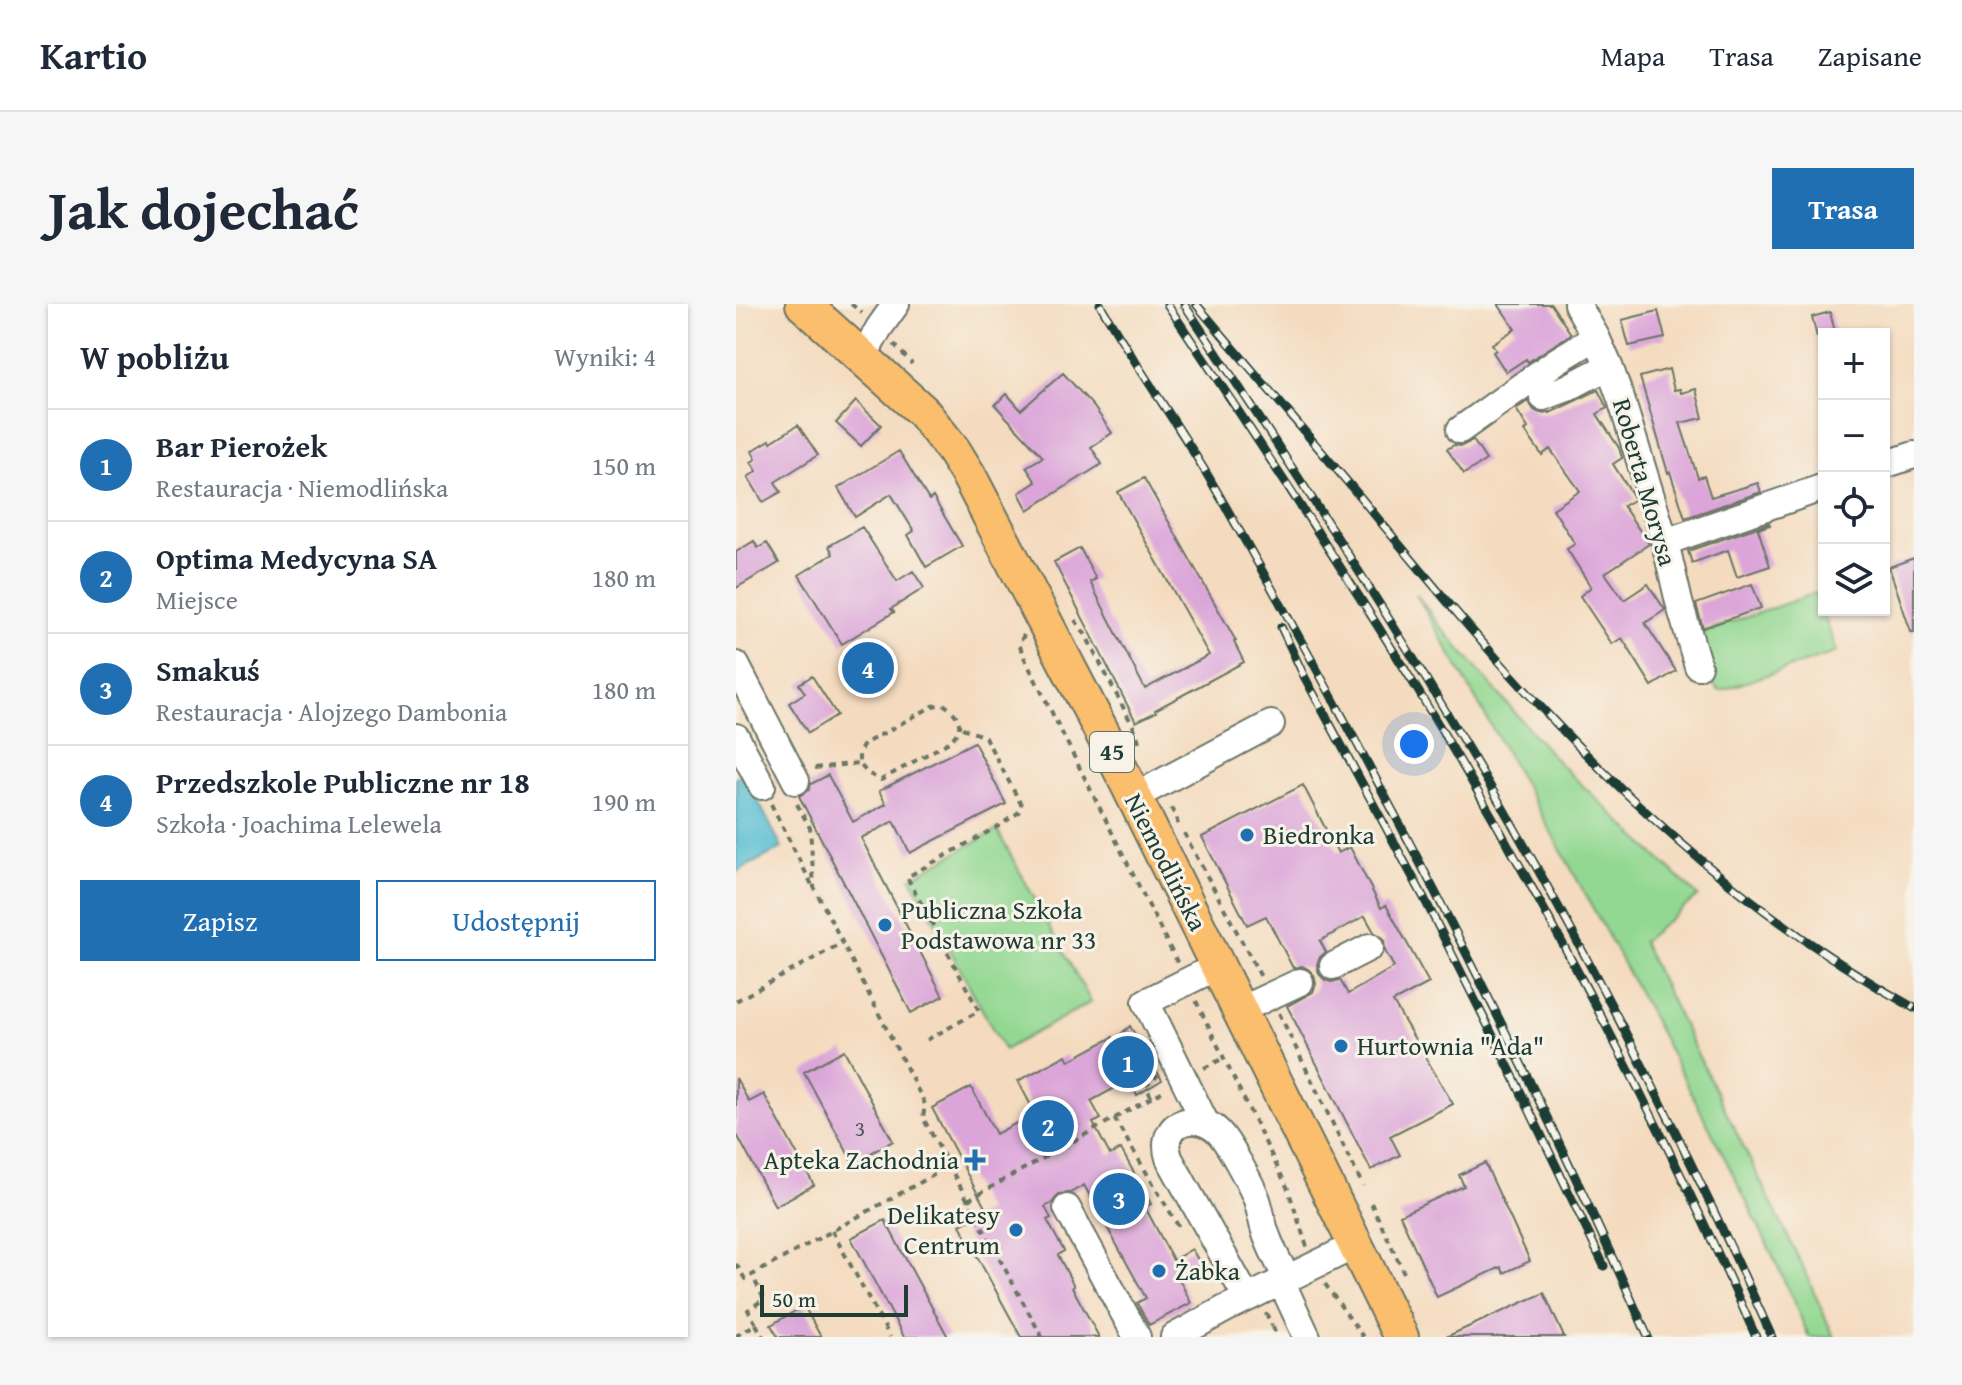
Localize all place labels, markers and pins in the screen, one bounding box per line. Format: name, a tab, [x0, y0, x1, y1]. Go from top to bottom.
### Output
pin: 4	[842, 638, 894, 698]
place label: Biedronka	[1263, 815, 1376, 854]
marker: Biedronka	[1238, 826, 1256, 844]
place label: Publiczna Szkoła Podstawowa nr 33	[901, 890, 1097, 959]
marker: Publiczna Szkoła Podstawowa nr 33	[876, 916, 894, 934]
place label: Hurtownia "Ada"	[1357, 1026, 1544, 1065]
pin: 1	[1102, 1032, 1154, 1092]
marker: Hurtownia "Ada"	[1332, 1037, 1350, 1055]
pin: 2	[1022, 1096, 1074, 1156]
place label: Apteka Zachodnia	[763, 1140, 960, 1179]
marker: Apteka Zachodnia	[966, 1151, 984, 1169]
pin: 3	[1093, 1169, 1145, 1229]
place label: Delikatesy Centrum	[887, 1195, 1000, 1264]
marker: Delikatesy Centrum	[1007, 1221, 1025, 1239]
place label: Żabka	[1175, 1251, 1241, 1290]
marker: Żabka	[1150, 1262, 1168, 1280]

